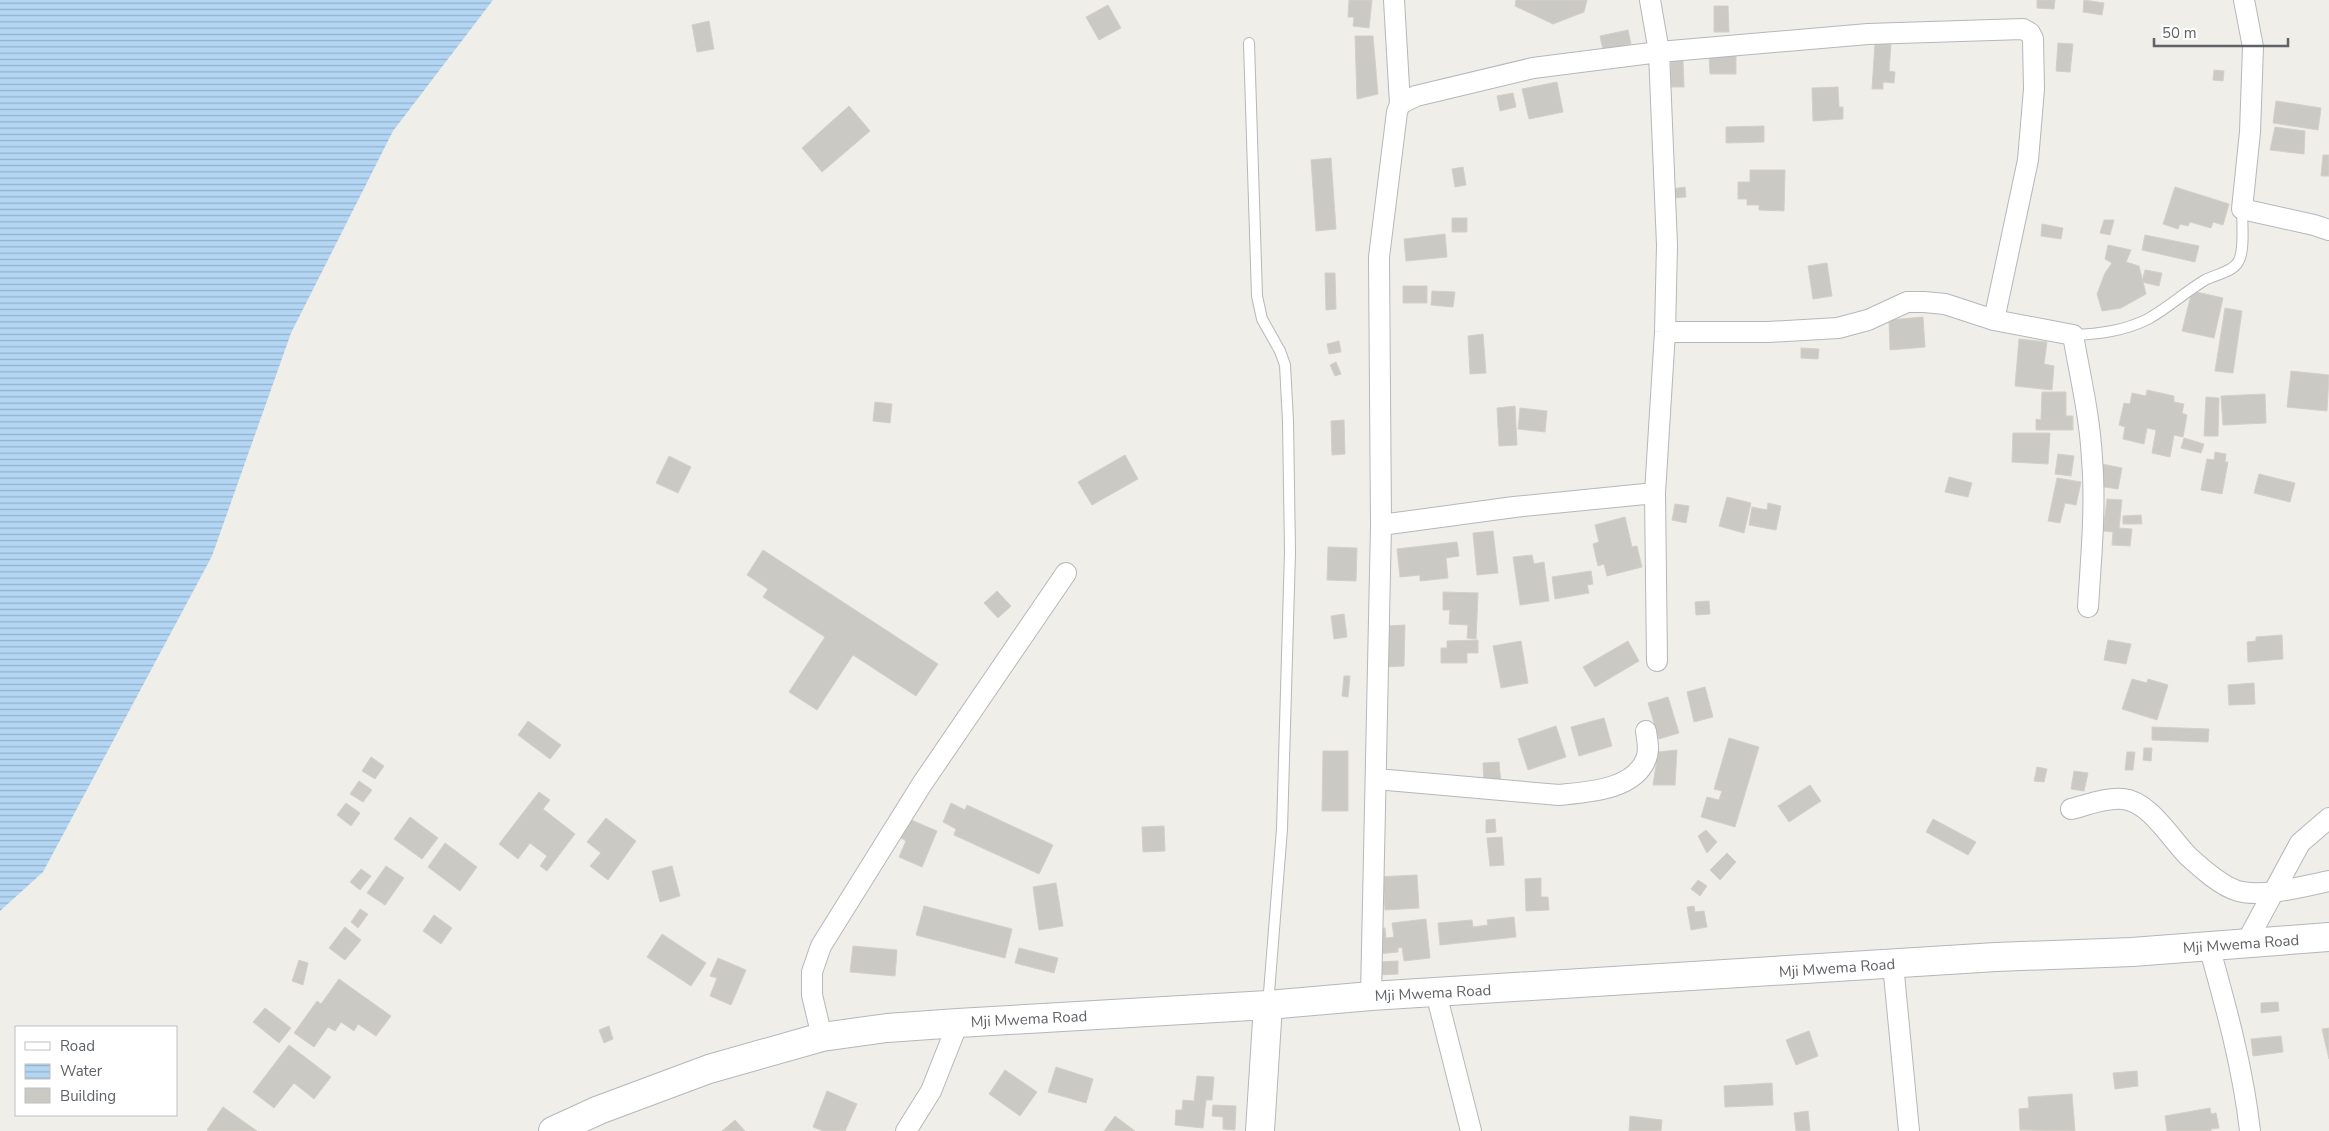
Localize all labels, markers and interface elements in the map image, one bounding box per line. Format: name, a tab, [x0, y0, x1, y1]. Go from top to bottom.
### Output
scale bar	[2154, 15, 2288, 47]
text: 50 m	[2162, 23, 2197, 43]
street label: Mji Mwema Road	[2182, 930, 2300, 958]
street label: Mji Mwema Road	[1778, 954, 1896, 982]
street label: Mji Mwema Road	[1374, 980, 1492, 1006]
street label: Mji Mwema Road	[970, 1006, 1088, 1032]
legend	[15, 1026, 178, 1116]
text: Road	[60, 1036, 95, 1056]
text: Water	[60, 1061, 103, 1081]
text: Building	[60, 1086, 116, 1106]

